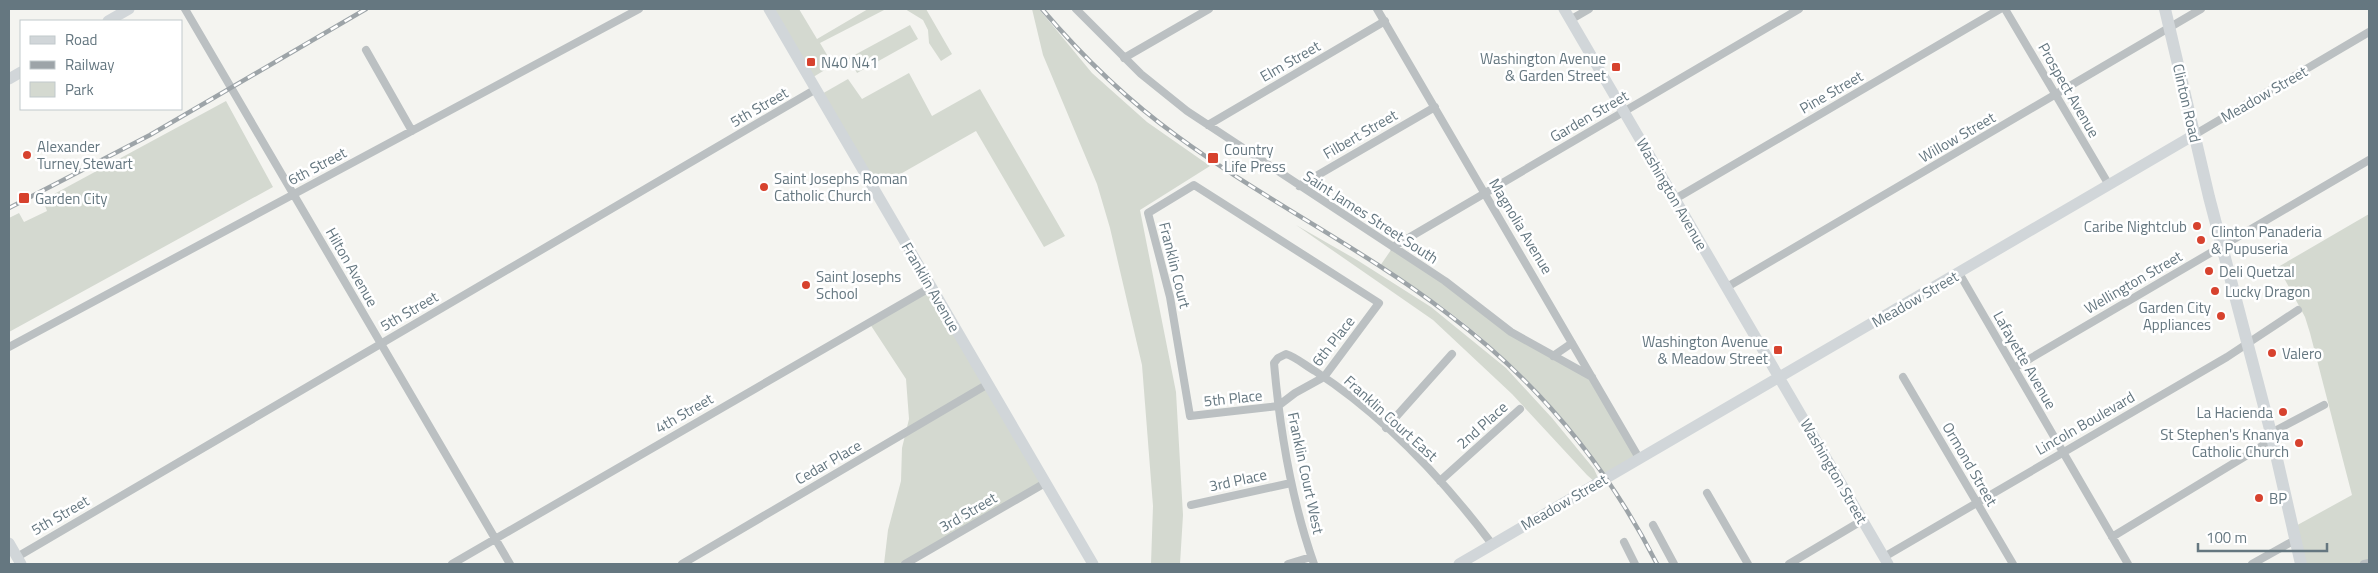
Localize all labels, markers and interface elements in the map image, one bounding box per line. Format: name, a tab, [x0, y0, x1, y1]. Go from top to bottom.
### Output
legend	[20, 20, 182, 110]
text: Road	[65, 28, 97, 51]
street label: Elm Street	[1256, 34, 1325, 88]
street label: Prospect Avenue	[2032, 38, 2106, 142]
place label: Washington Avenue & Garden Street	[1480, 47, 1607, 87]
place label: N40 N41	[821, 51, 878, 74]
text: Railway	[65, 53, 115, 76]
marker: N40 N41	[805, 56, 817, 68]
street label: Meadow Street	[2216, 59, 2312, 128]
marker: Washington Avenue & Garden Street	[1610, 61, 1622, 73]
street label: Clinton Road	[2167, 61, 2207, 145]
street label: Pine Street	[1795, 64, 1868, 119]
text: Park	[65, 78, 94, 101]
street label: 5th Street	[726, 81, 793, 133]
street label: Garden Street	[1545, 84, 1633, 148]
street label: Filbert Street	[1319, 103, 1402, 165]
street label: Willow Street	[1915, 105, 2000, 168]
street label: Washington Avenue	[1631, 134, 1713, 254]
place label: Alexander Turney Stewart	[37, 135, 134, 175]
place label: Country Life Press	[1224, 138, 1286, 178]
street label: 6th Street	[283, 141, 351, 191]
marker: Alexander Turney Stewart	[21, 149, 33, 161]
marker: Country Life Press	[1206, 151, 1220, 165]
street label: Saint James Street South	[1299, 165, 1443, 269]
place label: Saint Josephs Roman Catholic Church	[774, 167, 908, 207]
street label: Magnolia Avenue	[1483, 174, 1559, 278]
marker: Saint Josephs Roman Catholic Church	[758, 181, 770, 193]
place label: Garden City	[35, 187, 108, 210]
marker: Garden City	[17, 191, 31, 205]
place label: Caribe Nightclub	[2084, 215, 2187, 238]
street label: Franklin Court	[1153, 220, 1197, 311]
marker: Caribe Nightclub	[2191, 220, 2203, 232]
place label: Clinton Panaderia & Pupuseria	[2211, 220, 2322, 260]
street label: Hilton Avenue	[320, 223, 384, 311]
marker: Clinton Panaderia & Pupuseria	[2195, 234, 2207, 246]
street label: Franklin Avenue	[896, 238, 966, 336]
street label: Wellington Street	[2080, 244, 2187, 319]
place label: Deli Quetzal	[2219, 260, 2295, 283]
street label: Meadow Street	[1867, 264, 1963, 333]
place label: Saint Josephs School	[816, 265, 901, 305]
marker: Deli Quetzal	[2203, 265, 2215, 277]
marker: Saint Josephs School	[800, 279, 812, 291]
place label: Lucky Dragon	[2225, 280, 2310, 303]
street label: 5th Street	[376, 285, 443, 337]
marker: Lucky Dragon	[2209, 285, 2221, 297]
place label: Garden City Appliances	[2138, 296, 2211, 336]
street label: Lafayette Avenue	[1988, 307, 2062, 413]
marker: Garden City Appliances	[2215, 310, 2227, 322]
street label: 6th Place	[1306, 311, 1360, 371]
place label: Washington Avenue & Meadow Street	[1642, 330, 1769, 370]
place label: Valero	[2282, 342, 2322, 365]
marker: Washington Avenue & Meadow Street	[1772, 344, 1784, 356]
marker: Valero	[2266, 347, 2278, 359]
street label: Franklin Court East	[1339, 370, 1444, 467]
street label: 5th Place	[1202, 383, 1264, 413]
street label: Lincoln Boulevard	[2031, 385, 2139, 461]
street label: 4th Street	[651, 387, 718, 439]
street label: 2nd Place	[1451, 396, 1513, 454]
place label: La Hacienda	[2196, 401, 2273, 424]
marker: La Hacienda	[2277, 406, 2289, 418]
street label: Franklin Court West	[1282, 410, 1330, 537]
street label: Washington Street	[1795, 414, 1874, 528]
street label: Ormond Street	[1937, 418, 2004, 511]
place label: St Stephen's Knanya Catholic Church	[2160, 423, 2289, 463]
street label: Cedar Place	[790, 434, 866, 490]
marker: St Stephen's Knanya Catholic Church	[2293, 437, 2305, 449]
street label: 3rd Place	[1207, 463, 1269, 497]
street label: Meadow Street	[1516, 467, 1612, 536]
street label: 3rd Street	[935, 486, 1002, 538]
place label: BP	[2269, 487, 2287, 510]
street label: 5th Street	[27, 489, 94, 541]
marker: BP	[2253, 492, 2265, 504]
scale bar	[2198, 520, 2327, 552]
text: 100 m	[2206, 526, 2247, 549]

